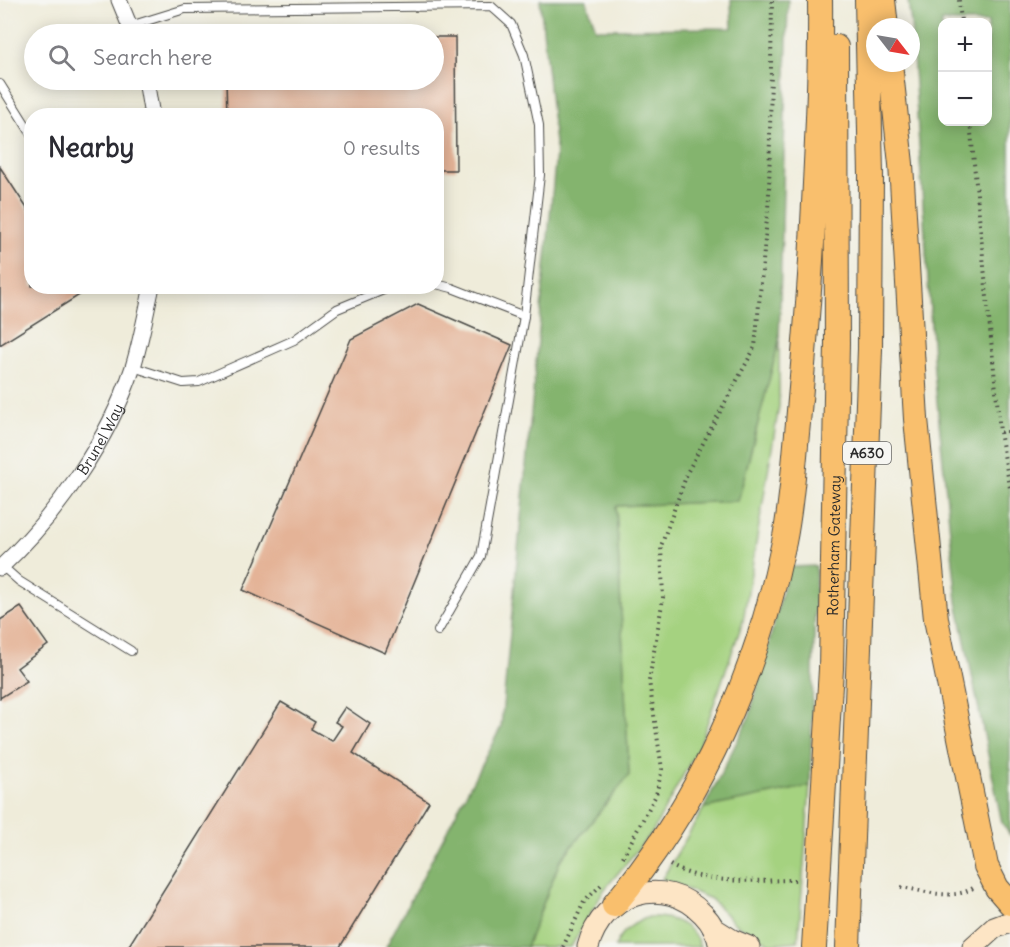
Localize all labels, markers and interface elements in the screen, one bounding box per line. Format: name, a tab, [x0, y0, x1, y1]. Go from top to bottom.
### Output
north arrow	[866, 18, 920, 72]
map controls	[938, 18, 992, 126]
button: +	[938, 18, 992, 72]
search box	[24, 24, 444, 90]
icon: search	[45, 41, 78, 74]
text: Search here	[93, 43, 212, 71]
button: −	[938, 72, 992, 126]
text: Nearby	[48, 131, 134, 164]
text: 0 results	[343, 135, 420, 160]
street label: Brunel Way	[72, 400, 127, 478]
road number: A630	[843, 442, 891, 464]
street label: Rotherham Gateway	[822, 475, 844, 616]

